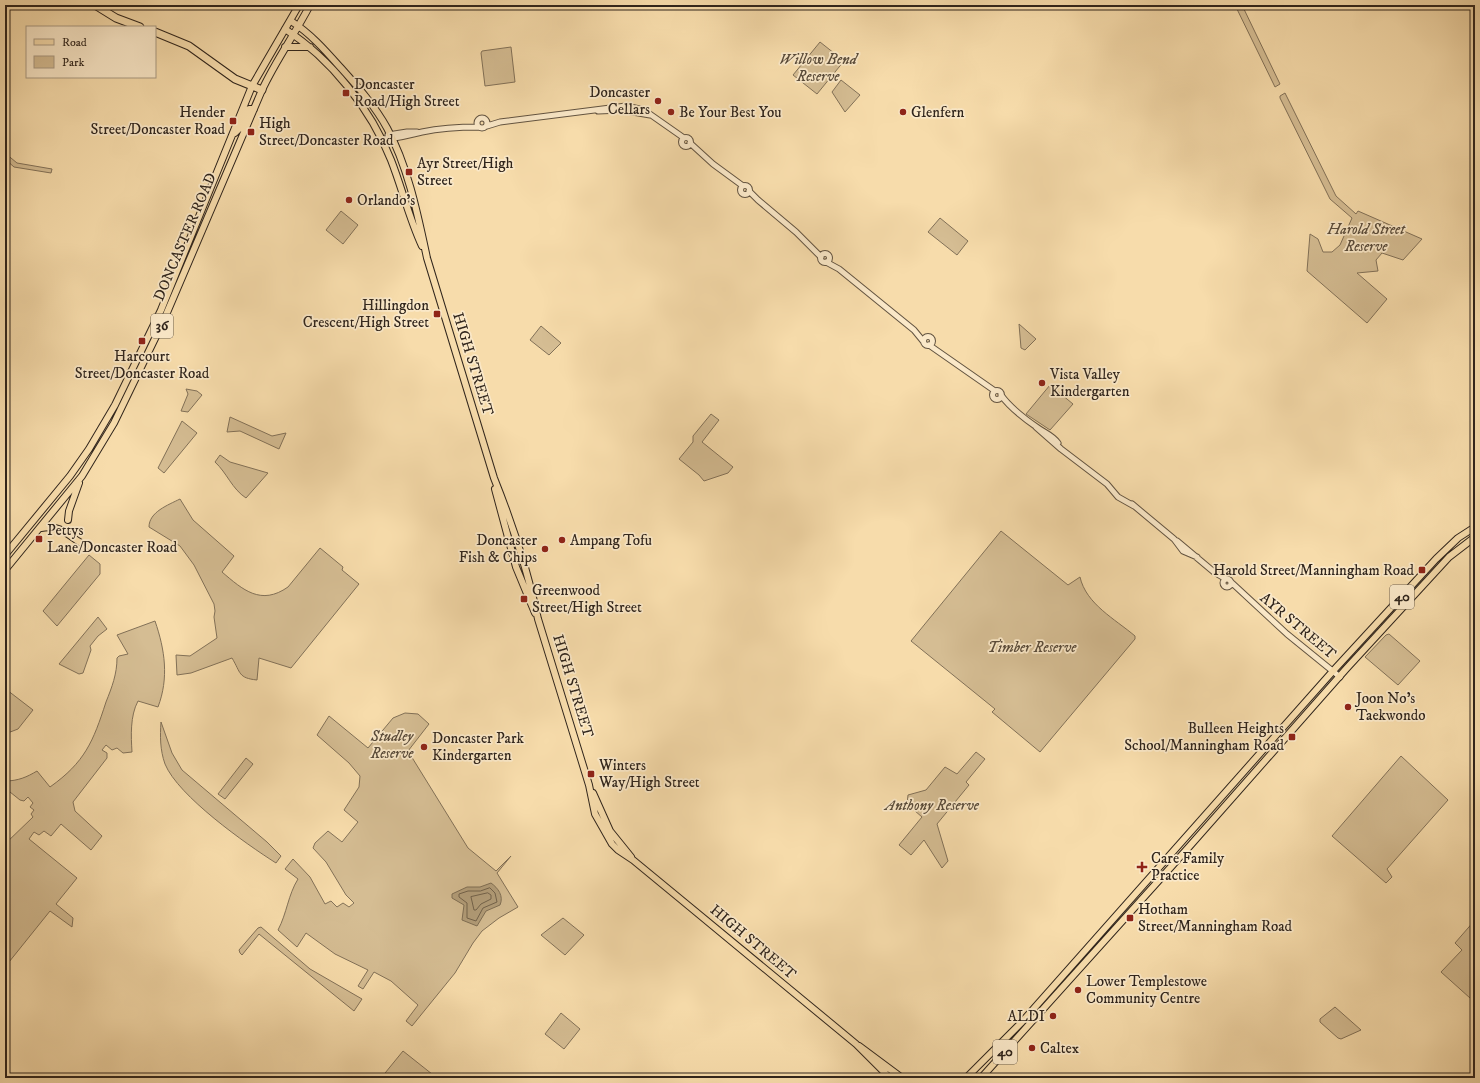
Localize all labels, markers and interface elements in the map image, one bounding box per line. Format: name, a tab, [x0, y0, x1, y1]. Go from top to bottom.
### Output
legend	[26, 26, 156, 78]
text: Road	[62, 35, 87, 50]
park label: Willow Bend Reserve	[779, 50, 860, 86]
text: Park	[62, 55, 84, 70]
place label: Doncaster Road/High Street	[354, 75, 460, 111]
place label: Doncaster Cellars	[589, 83, 650, 119]
marker: Doncaster Road/High Street	[341, 88, 351, 98]
marker: Doncaster Cellars	[653, 96, 663, 106]
place label: Hender Street/Doncaster Road	[90, 103, 226, 139]
place label: Be Your Best You	[679, 103, 782, 122]
place label: Glenfern	[911, 103, 965, 122]
marker: Be Your Best You	[666, 107, 676, 117]
marker: Glenfern	[898, 107, 908, 117]
place label: High Street/Doncaster Road	[259, 114, 394, 150]
marker: Hender Street/Doncaster Road	[228, 116, 238, 126]
marker: High Street/Doncaster Road	[246, 127, 256, 137]
place label: Ayr Street/High Street	[417, 154, 513, 190]
marker: Ayr Street/High Street	[404, 167, 414, 177]
street label: DONCASTER ROAD	[149, 170, 221, 304]
place label: Orlando's	[357, 191, 415, 210]
marker: Orlando's	[344, 195, 354, 205]
park label: Harold Street Reserve	[1326, 220, 1406, 256]
place label: Hillingdon Crescent/High Street	[303, 296, 429, 332]
marker: Hillingdon Crescent/High Street	[432, 309, 442, 319]
street label: HIGH STREET	[448, 310, 498, 418]
road number: 36	[151, 314, 173, 338]
marker: Harcourt Street/Doncaster Road	[137, 336, 147, 346]
place label: Harcourt Street/Doncaster Road	[75, 347, 210, 383]
place label: Vista Valley Kindergarten	[1049, 365, 1130, 401]
marker: Vista Valley Kindergarten	[1037, 378, 1047, 388]
place label: Pettys Lane/Doncaster Road	[47, 521, 178, 557]
place label: Doncaster Fish & Chips	[459, 531, 537, 567]
place label: Ampang Tofu	[570, 531, 652, 550]
marker: Pettys Lane/Doncaster Road	[34, 534, 44, 544]
marker: Ampang Tofu	[557, 535, 567, 545]
marker: Doncaster Fish & Chips	[540, 544, 550, 554]
place label: Harold Street/Manningham Road	[1213, 561, 1415, 580]
marker: Harold Street/Manningham Road	[1417, 565, 1427, 575]
place label: Greenwood Street/High Street	[532, 581, 642, 617]
road number: 40	[1390, 585, 1414, 609]
street label: AYR STREET	[1256, 589, 1341, 664]
marker: Greenwood Street/High Street	[519, 594, 529, 604]
street label: HIGH STREET	[548, 632, 598, 740]
park label: Timber Reserve	[988, 638, 1077, 657]
place label: Joon No's Taekwondo	[1354, 689, 1425, 725]
marker: Joon No's Taekwondo	[1343, 702, 1353, 712]
place label: Bulleen Heights School/Manningham Road	[1124, 719, 1285, 755]
park label: Studley Reserve	[370, 727, 414, 763]
place label: Doncaster Park Kindergarten	[432, 729, 524, 765]
marker: Bulleen Heights School/Manningham Road	[1287, 732, 1297, 742]
marker: Doncaster Park Kindergarten	[419, 742, 429, 752]
place label: Winters Way/High Street	[598, 756, 700, 792]
marker: Winters Way/High Street	[586, 769, 596, 779]
park label: Anthony Reserve	[883, 796, 980, 815]
place label: Care Family Practice	[1151, 849, 1225, 885]
marker: Care Family Practice	[1136, 861, 1148, 873]
street label: HIGH STREET	[706, 900, 800, 984]
place label: Hotham Street/Manningham Road	[1138, 900, 1293, 936]
marker: Hotham Street/Manningham Road	[1125, 913, 1135, 923]
place label: Lower Templestowe Community Centre	[1086, 972, 1207, 1008]
marker: Lower Templestowe Community Centre	[1073, 985, 1083, 995]
place label: ALDI	[1007, 1007, 1045, 1026]
marker: ALDI	[1048, 1011, 1058, 1021]
place label: Caltex	[1040, 1039, 1080, 1058]
road number: 40	[993, 1040, 1017, 1064]
marker: Caltex	[1027, 1043, 1037, 1053]

